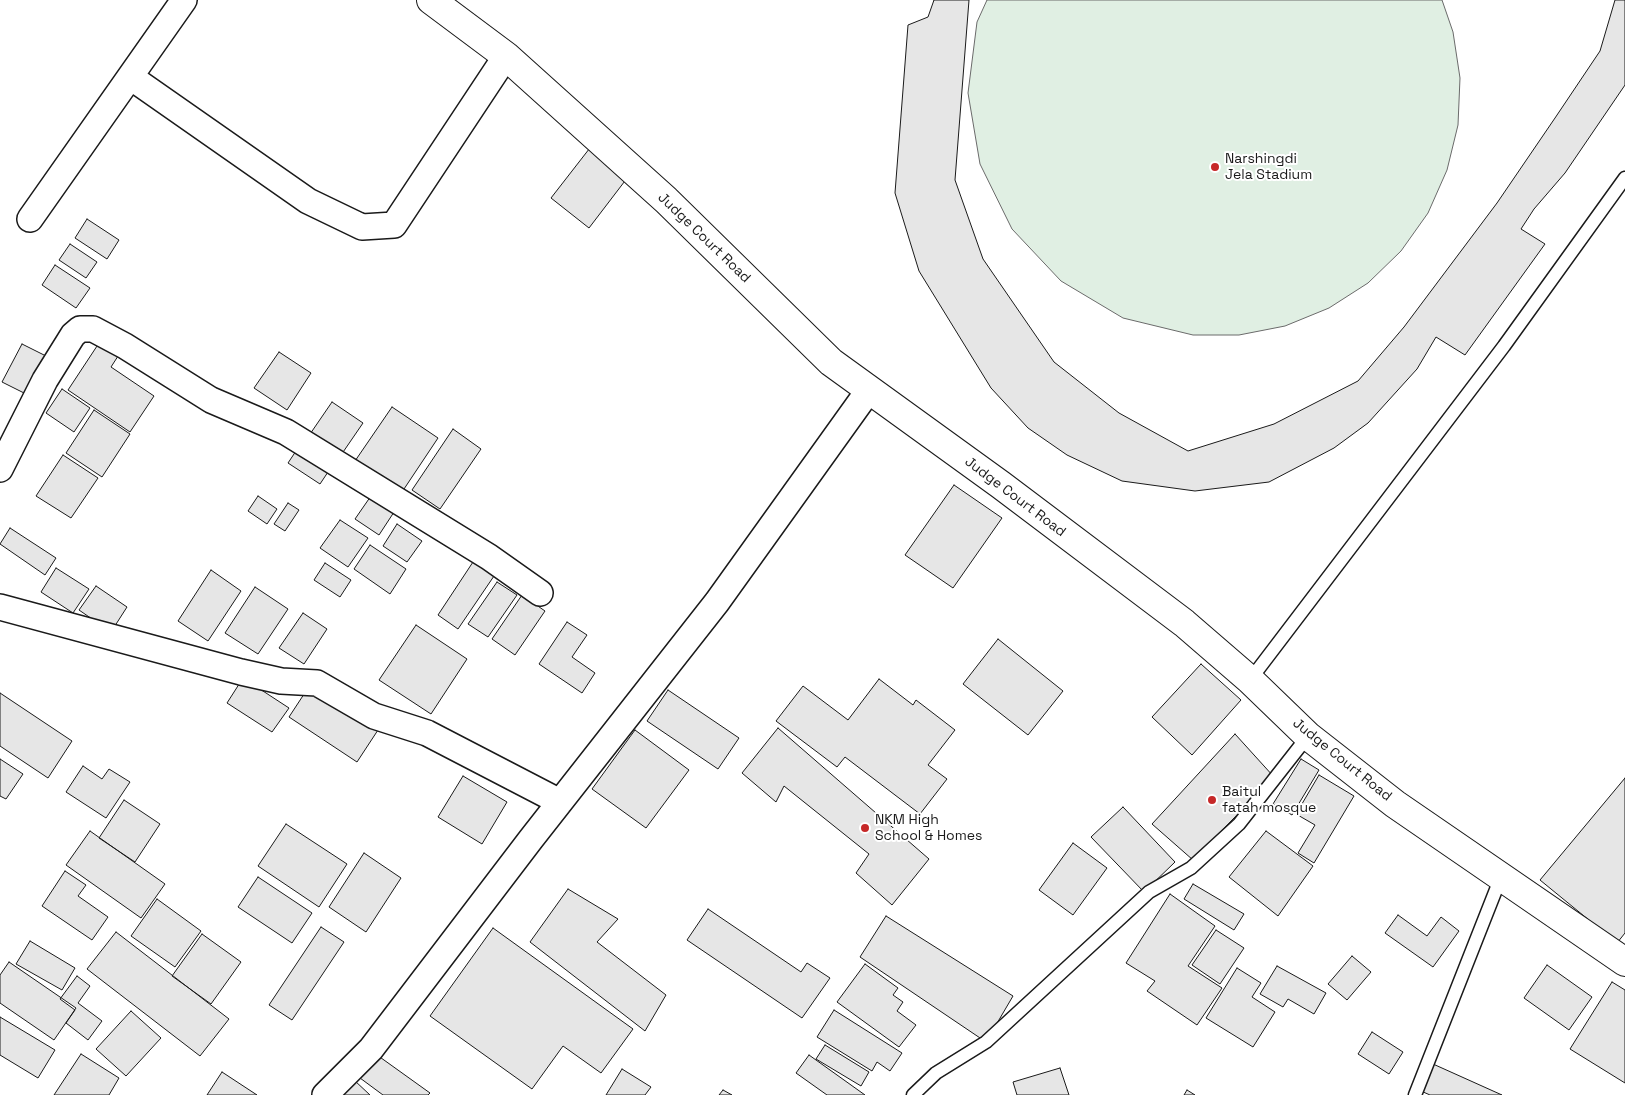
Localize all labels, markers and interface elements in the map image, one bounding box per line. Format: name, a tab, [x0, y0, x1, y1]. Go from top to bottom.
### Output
place label: Narshingdi Jela Stadium	[1225, 151, 1312, 184]
marker: Narshingdi Jela Stadium	[1209, 161, 1221, 173]
street label: Judge Court Road	[654, 189, 754, 287]
street label: Judge Court Road	[961, 453, 1069, 541]
street label: Judge Court Road	[1289, 715, 1395, 805]
place label: Baitul fatah mosque	[1222, 784, 1316, 816]
marker: Baitul fatah mosque	[1206, 794, 1218, 806]
place label: NKM High School & Homes	[875, 812, 982, 844]
marker: NKM High School & Homes	[859, 822, 871, 834]

